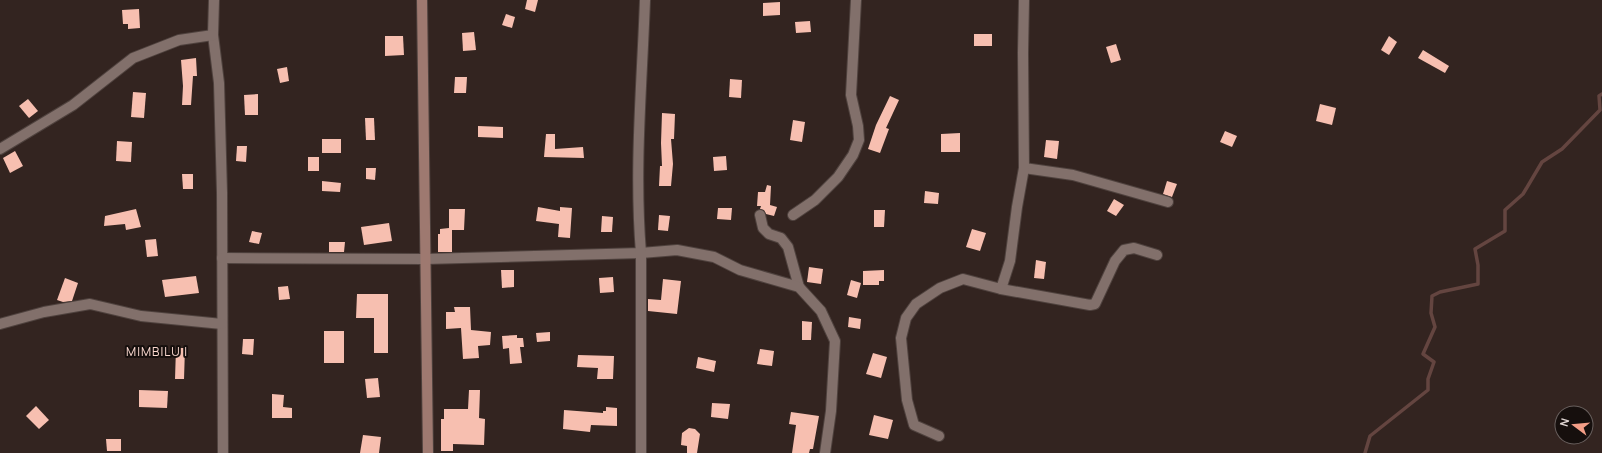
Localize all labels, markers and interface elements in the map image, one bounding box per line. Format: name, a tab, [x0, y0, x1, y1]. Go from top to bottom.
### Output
district label: MIMBILU I	[126, 343, 188, 360]
north arrow	[1554, 405, 1594, 445]
text: N	[1556, 416, 1572, 428]

